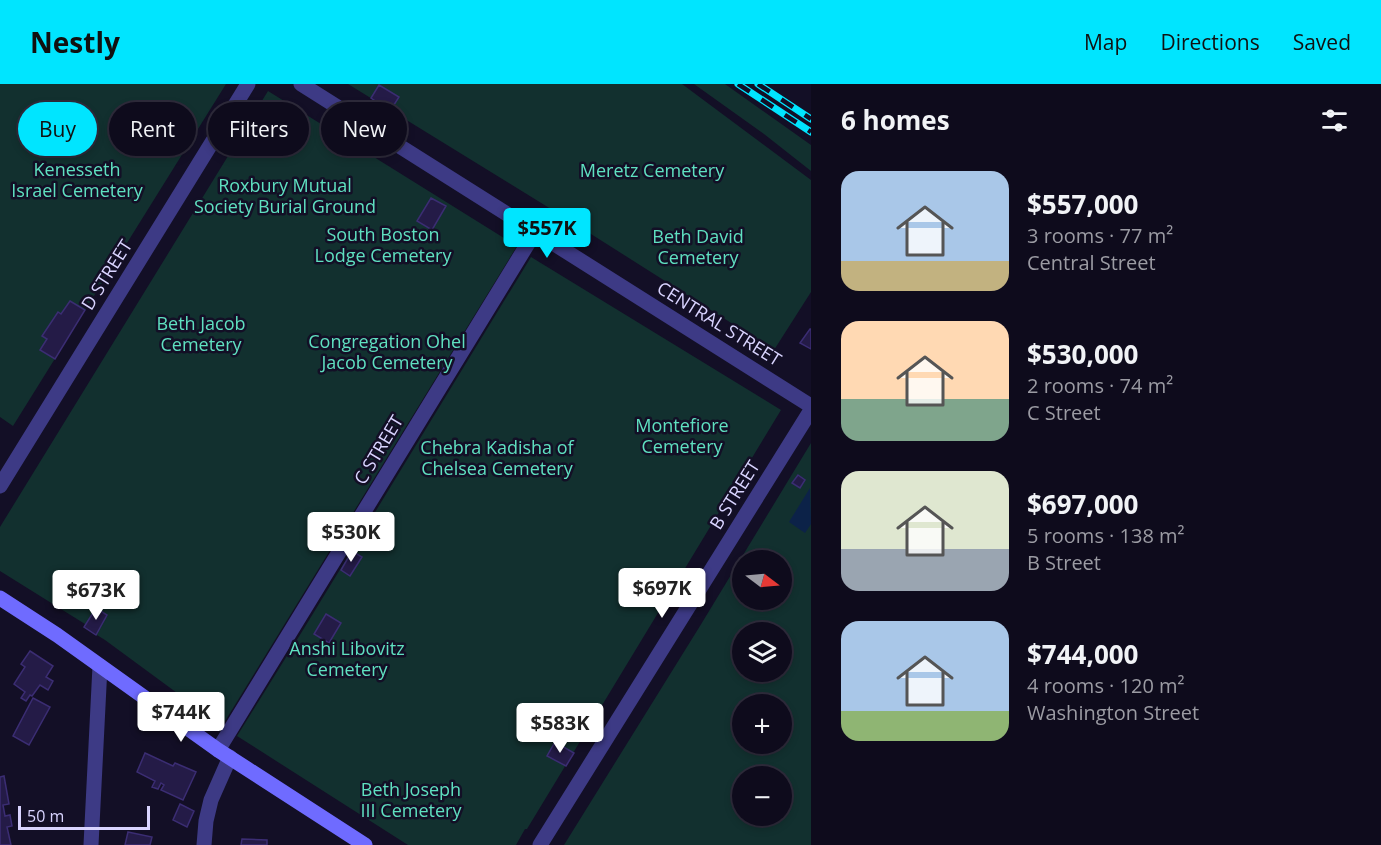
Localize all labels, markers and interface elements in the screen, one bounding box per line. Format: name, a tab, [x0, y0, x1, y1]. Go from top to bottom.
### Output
text: Nestly	[30, 23, 120, 61]
text: Map	[1084, 28, 1127, 56]
text: Directions	[1160, 28, 1260, 56]
text: Saved	[1293, 28, 1351, 56]
chip: Buy	[18, 102, 97, 156]
chip: Rent	[109, 102, 196, 156]
chip: Filters	[208, 102, 309, 156]
chip: New	[321, 102, 407, 156]
text: 6 homes	[841, 102, 950, 138]
icon: filters	[1318, 104, 1351, 137]
park label: Kenesseth Israel Cemetery	[11, 157, 144, 202]
park label: Meretz Cemetery	[580, 158, 725, 182]
park label: Roxbury Mutual Society Burial Ground	[194, 173, 376, 218]
text: $557,000	[1027, 186, 1138, 222]
icon: home	[889, 195, 961, 267]
pin: $557K	[505, 208, 589, 259]
text: $557K	[517, 214, 577, 241]
park label: South Boston Lodge Cemetery	[315, 222, 452, 267]
text: 3 rooms · 77 m²	[1027, 222, 1173, 249]
park label: Beth David Cemetery	[652, 224, 744, 269]
street label: D STREET	[75, 235, 137, 314]
text: Central Street	[1027, 249, 1156, 276]
street label: CENTRAL STREET	[653, 275, 786, 371]
park label: Beth Jacob Cemetery	[156, 311, 246, 356]
park label: Congregation Ohel Jacob Cemetery	[308, 329, 466, 374]
text: $530,000	[1027, 336, 1138, 372]
icon: home	[889, 345, 961, 417]
text: 2 rooms · 74 m²	[1027, 372, 1173, 399]
text: C Street	[1027, 399, 1101, 426]
street label: C STREET	[348, 410, 408, 489]
park label: Montefiore Cemetery	[635, 413, 729, 458]
park label: Chebra Kadisha of Chelsea Cemetery	[420, 435, 575, 480]
street label: B STREET	[704, 455, 765, 534]
text: $697,000	[1027, 486, 1138, 522]
icon: home	[889, 495, 961, 567]
pin: $530K	[309, 512, 393, 563]
text: $530K	[321, 518, 381, 545]
text: 5 rooms · 138 m²	[1027, 522, 1185, 549]
text: B Street	[1027, 549, 1101, 576]
north arrow	[732, 550, 792, 610]
map controls	[732, 550, 792, 826]
pin: $697K	[620, 568, 704, 619]
pin: $673K	[54, 570, 138, 621]
text: $697K	[632, 574, 692, 601]
text: $673K	[66, 576, 126, 603]
button: layers	[732, 622, 792, 682]
park label: Anshi Libovitz Cemetery	[289, 636, 405, 681]
text: $744,000	[1027, 636, 1138, 672]
icon: home	[889, 645, 961, 717]
text: 4 rooms · 120 m²	[1027, 672, 1185, 699]
pin: $744K	[139, 692, 223, 743]
button: +	[732, 694, 792, 754]
text: $744K	[151, 698, 211, 725]
text: Washington Street	[1027, 699, 1199, 726]
pin: $583K	[518, 703, 602, 754]
text: $583K	[530, 709, 590, 736]
button: −	[732, 766, 792, 826]
park label: Beth Joseph III Cemetery	[361, 777, 462, 822]
scale bar	[18, 803, 150, 830]
text: 50 m	[27, 805, 64, 827]

